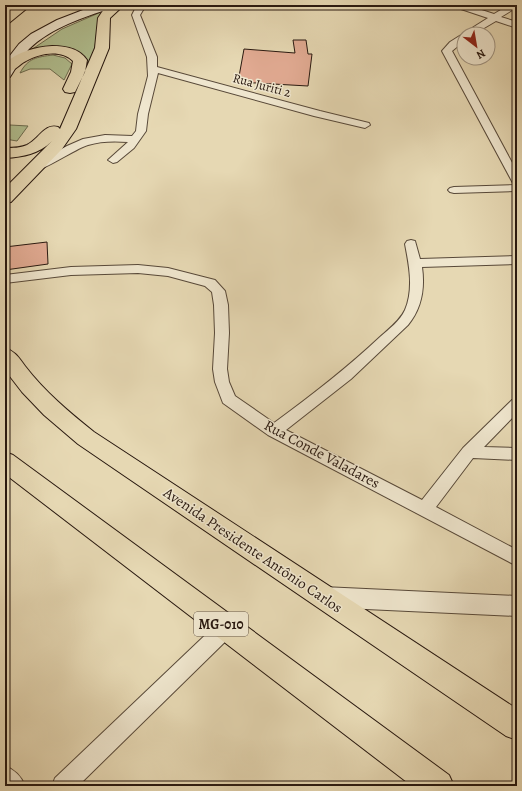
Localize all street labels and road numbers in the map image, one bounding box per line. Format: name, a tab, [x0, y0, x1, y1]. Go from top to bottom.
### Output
street label: Rua Juriti 2	[231, 69, 293, 101]
street label: Rua Conde Valadares	[261, 415, 383, 493]
street label: Avenida Presidente Antônio Carlos	[159, 482, 346, 617]
road number: MG-010	[194, 612, 248, 636]

